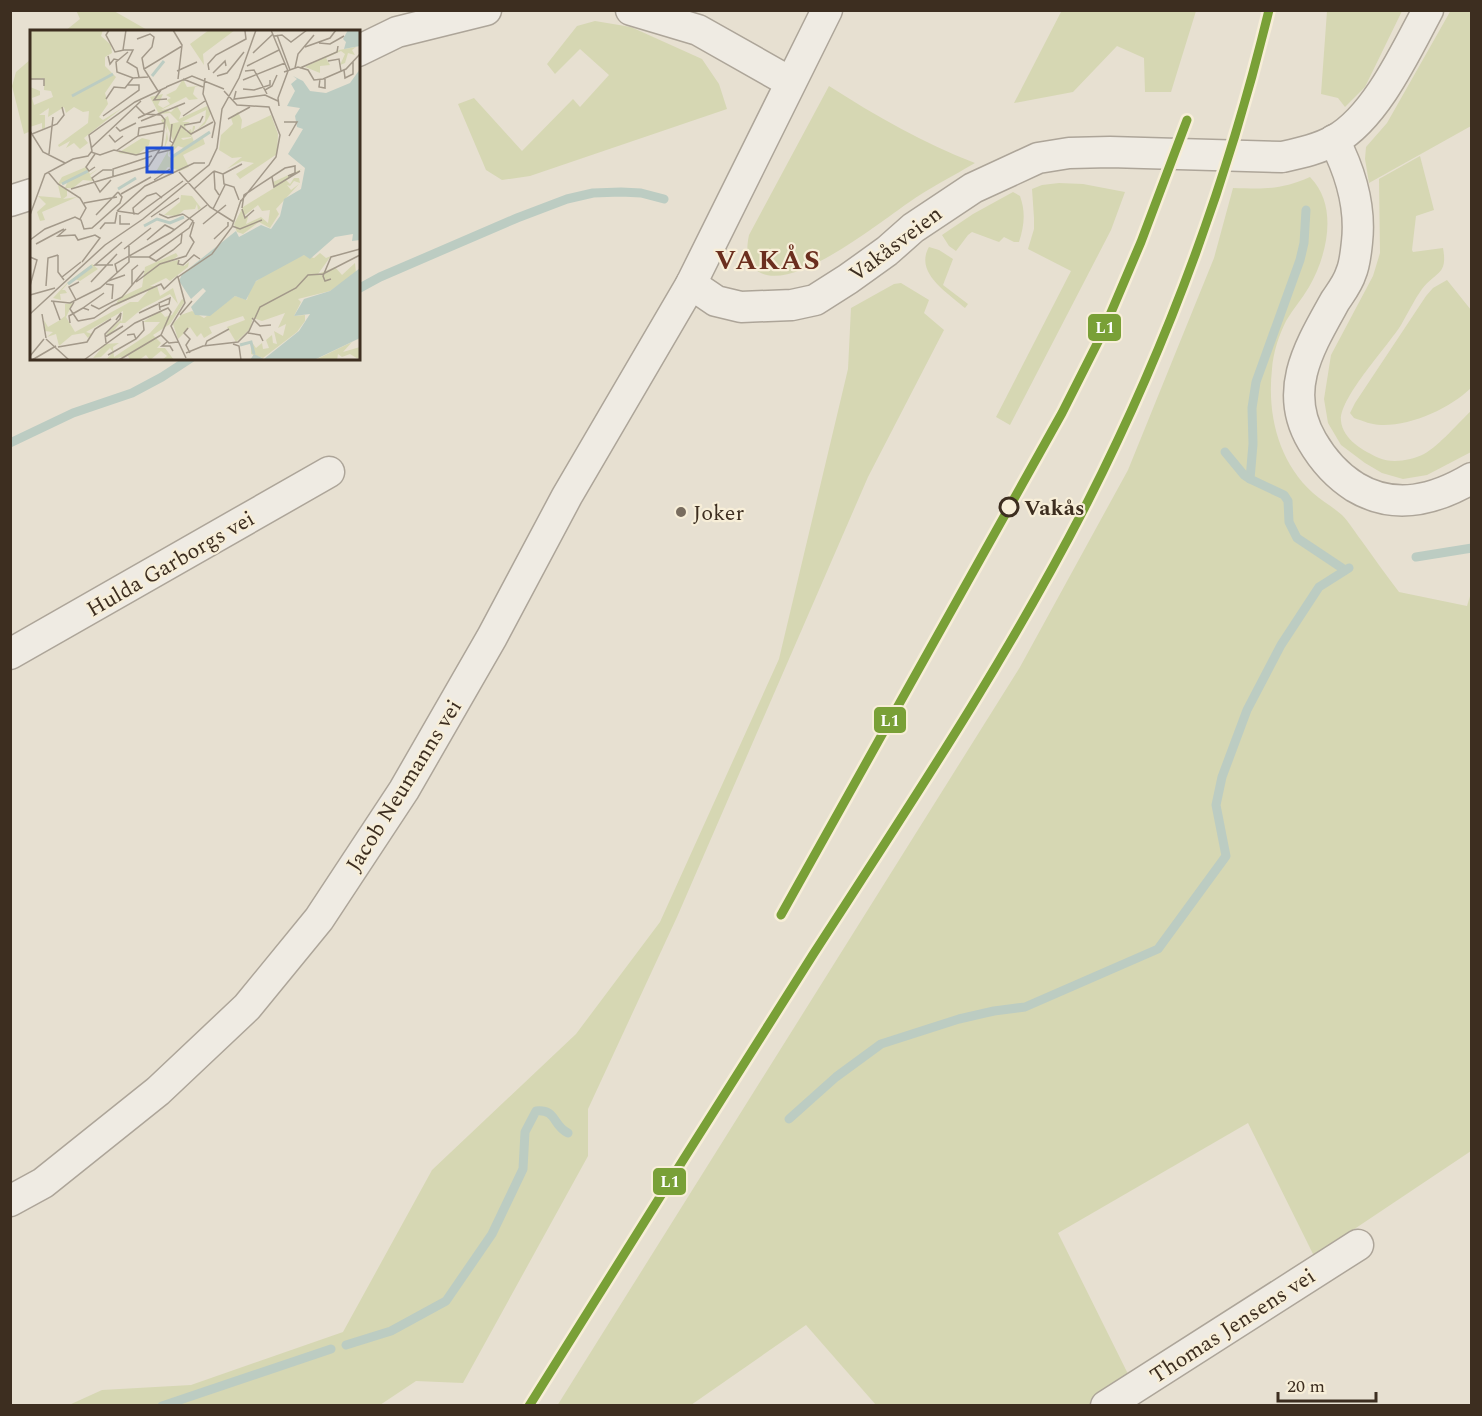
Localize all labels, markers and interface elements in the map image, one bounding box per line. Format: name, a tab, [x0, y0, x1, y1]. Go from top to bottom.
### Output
inset map	[30, 30, 360, 360]
street label: Vakåsveien	[842, 198, 950, 290]
district label: VAKÅS	[715, 239, 821, 282]
line badge: L1	[1087, 313, 1122, 342]
text: L1	[1095, 316, 1115, 340]
place label: Vakås	[1024, 492, 1085, 525]
place label: Joker	[693, 497, 745, 530]
marker: Vakås	[999, 497, 1019, 517]
street label: Hulda Garborgs vei	[80, 503, 261, 626]
marker: Joker	[674, 505, 688, 519]
street label: Jacob Neumanns vei	[338, 693, 471, 878]
line badge: L1	[873, 706, 907, 734]
text: L1	[880, 709, 900, 733]
line badge: L1	[652, 1167, 687, 1196]
text: L1	[660, 1170, 680, 1194]
street label: Thomas Jensens vei	[1143, 1260, 1322, 1392]
scale bar	[1278, 1365, 1376, 1403]
text: 20 m	[1287, 1373, 1325, 1400]

